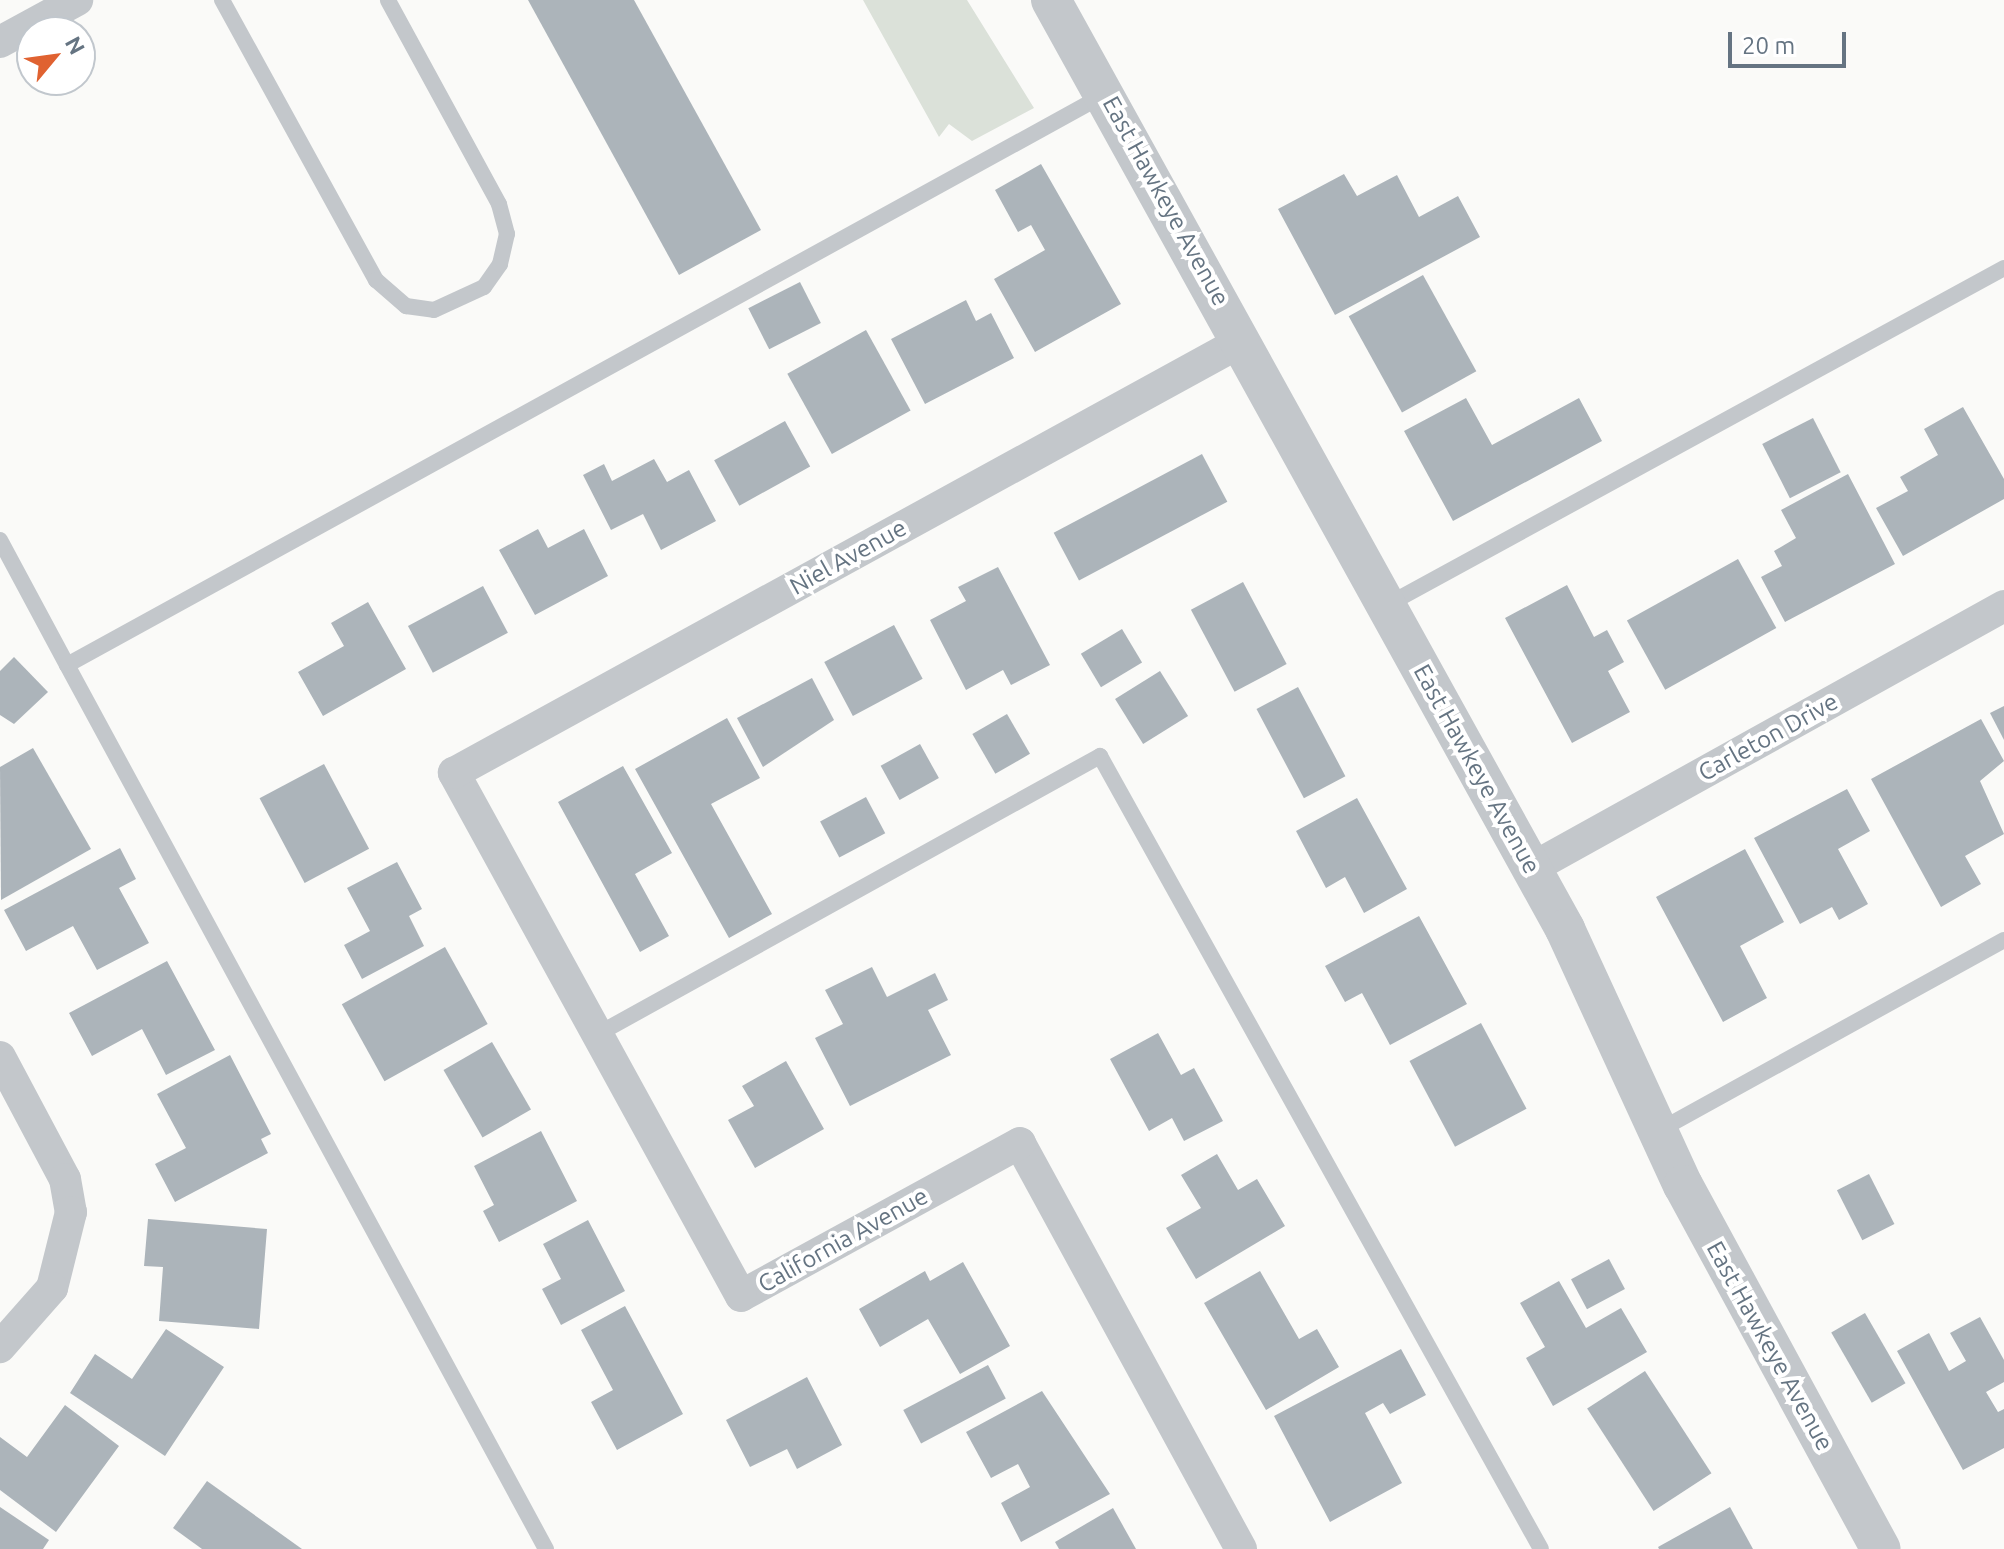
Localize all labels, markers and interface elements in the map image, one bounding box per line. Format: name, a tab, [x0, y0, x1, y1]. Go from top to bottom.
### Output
north arrow	[16, 16, 96, 96]
scale bar	[1732, 16, 1850, 66]
text: N	[61, 32, 91, 58]
text: 20 m	[1742, 32, 1795, 59]
street label: East Hawkeye Avenue	[1096, 91, 1236, 311]
street label: Niel Avenue	[785, 513, 911, 601]
street label: East Hawkeye Avenue	[1407, 659, 1547, 879]
street label: Carleton Drive	[1693, 687, 1843, 787]
street label: California Avenue	[753, 1181, 933, 1299]
street label: East Hawkeye Avenue	[1700, 1236, 1840, 1456]

